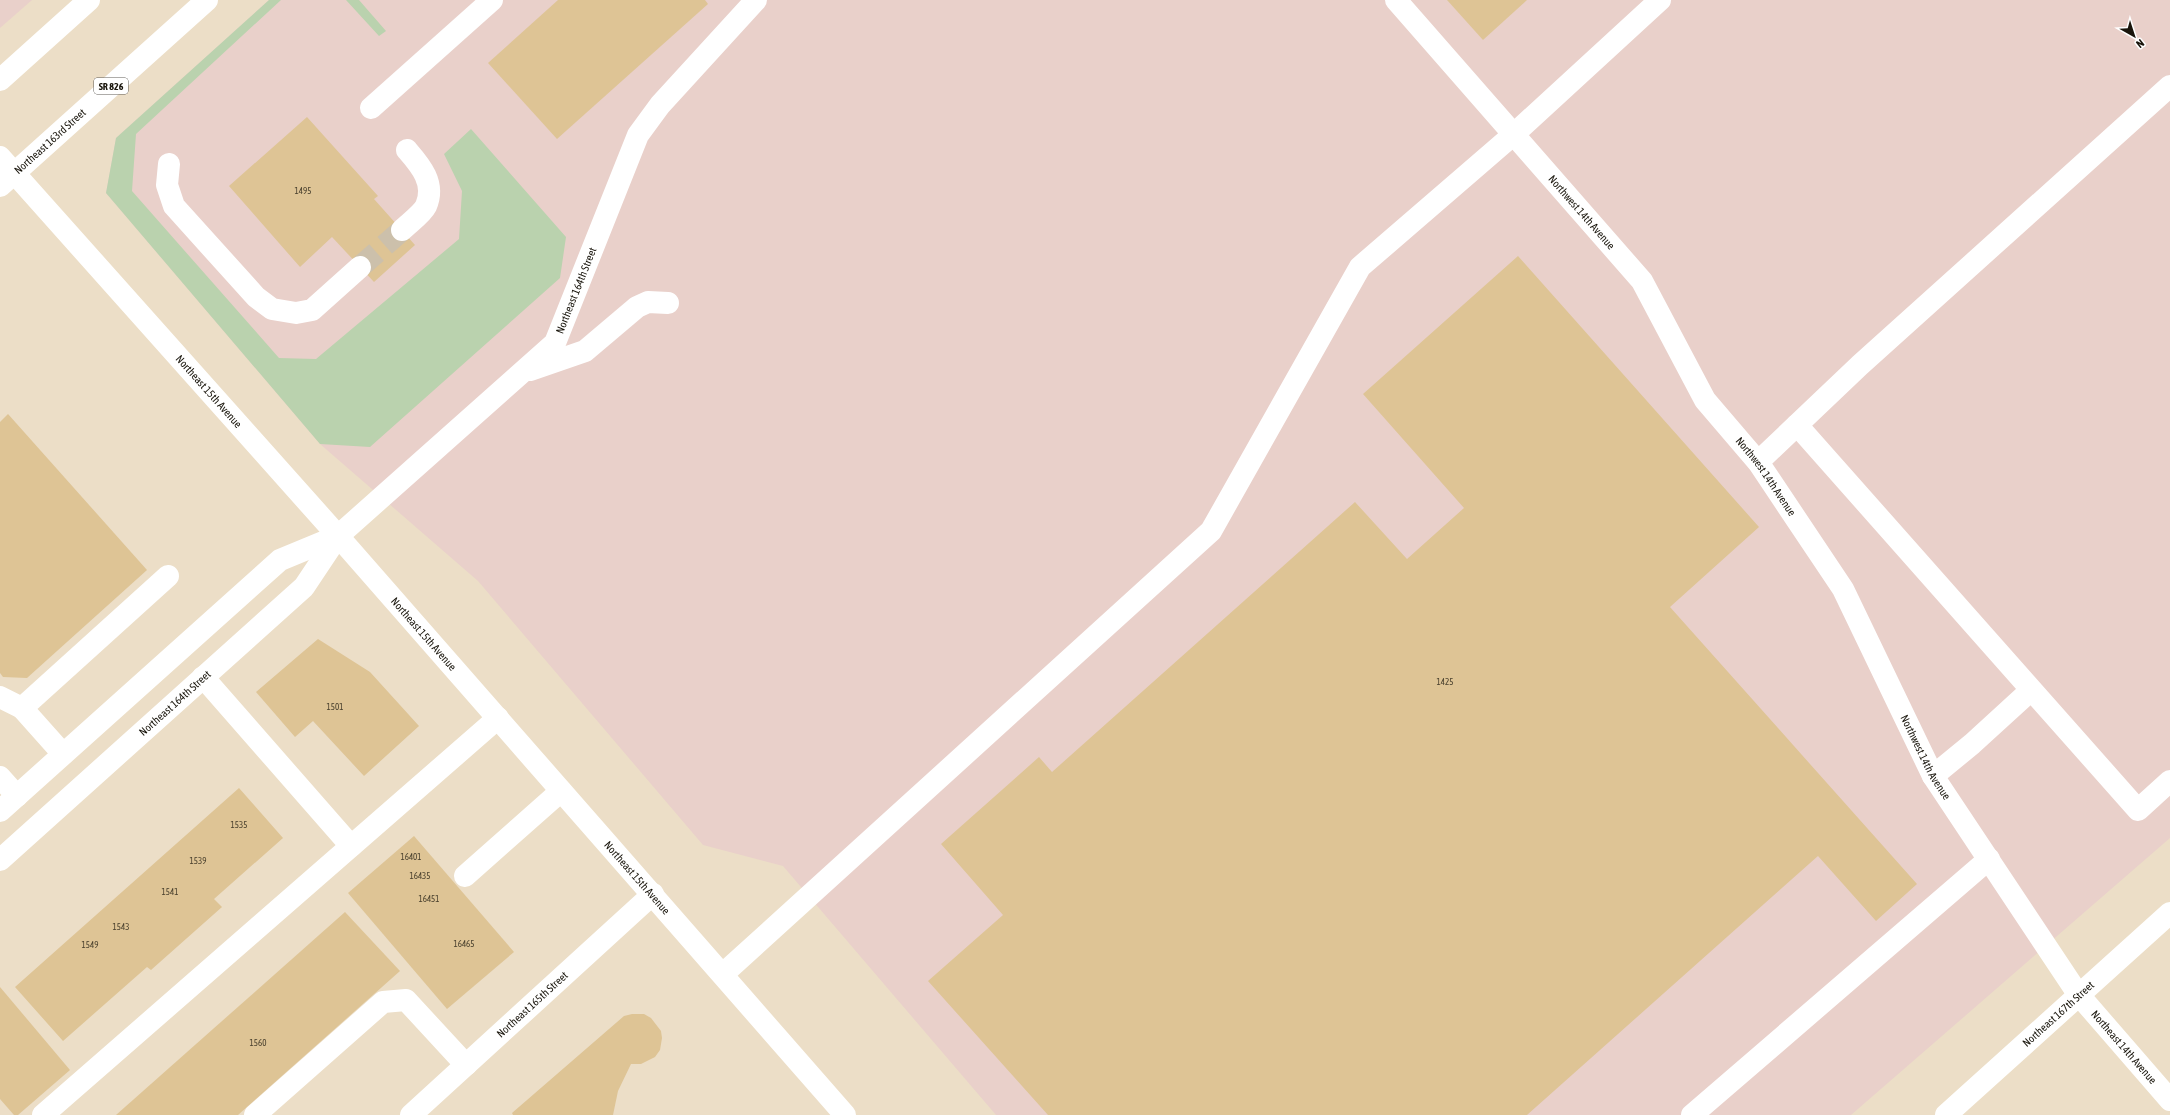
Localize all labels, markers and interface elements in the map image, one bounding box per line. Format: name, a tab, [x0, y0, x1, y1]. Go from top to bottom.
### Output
north arrow	[2114, 16, 2154, 56]
text: N	[2134, 37, 2147, 50]
road number: SR 826	[94, 78, 128, 94]
street label: Northeast 163rd Street	[12, 106, 88, 176]
street label: Northwest 14th Avenue	[1546, 173, 1617, 252]
house number: 1495	[295, 186, 311, 196]
street label: Northeast 164th Street	[553, 246, 599, 335]
street label: Northeast 15th Avenue	[174, 353, 244, 430]
street label: Northwest 14th Avenue	[1733, 435, 1798, 518]
street label: Northeast 15th Avenue	[389, 595, 459, 673]
street label: Northeast 164th Street	[137, 668, 213, 738]
house number: 1425	[1437, 677, 1453, 687]
house number: 1501	[327, 702, 343, 712]
street label: Northwest 14th Avenue	[1898, 713, 1953, 802]
house number: 1535	[231, 820, 247, 830]
street label: Northeast 15th Avenue	[602, 839, 672, 917]
house number: 16401	[400, 852, 422, 862]
house number: 1539	[190, 856, 206, 866]
house number: 16435	[409, 871, 431, 881]
house number: 1541	[162, 887, 178, 897]
house number: 16451	[418, 894, 440, 904]
house number: 1543	[113, 922, 129, 932]
house number: 16465	[453, 939, 475, 949]
house number: 1549	[82, 940, 98, 950]
street label: Northeast 165th Street	[494, 969, 570, 1040]
street label: Northeast 167th Street	[2020, 979, 2096, 1049]
street label: Northeast 14th Avenue	[2089, 1008, 2159, 1086]
house number: 1560	[250, 1038, 266, 1048]

